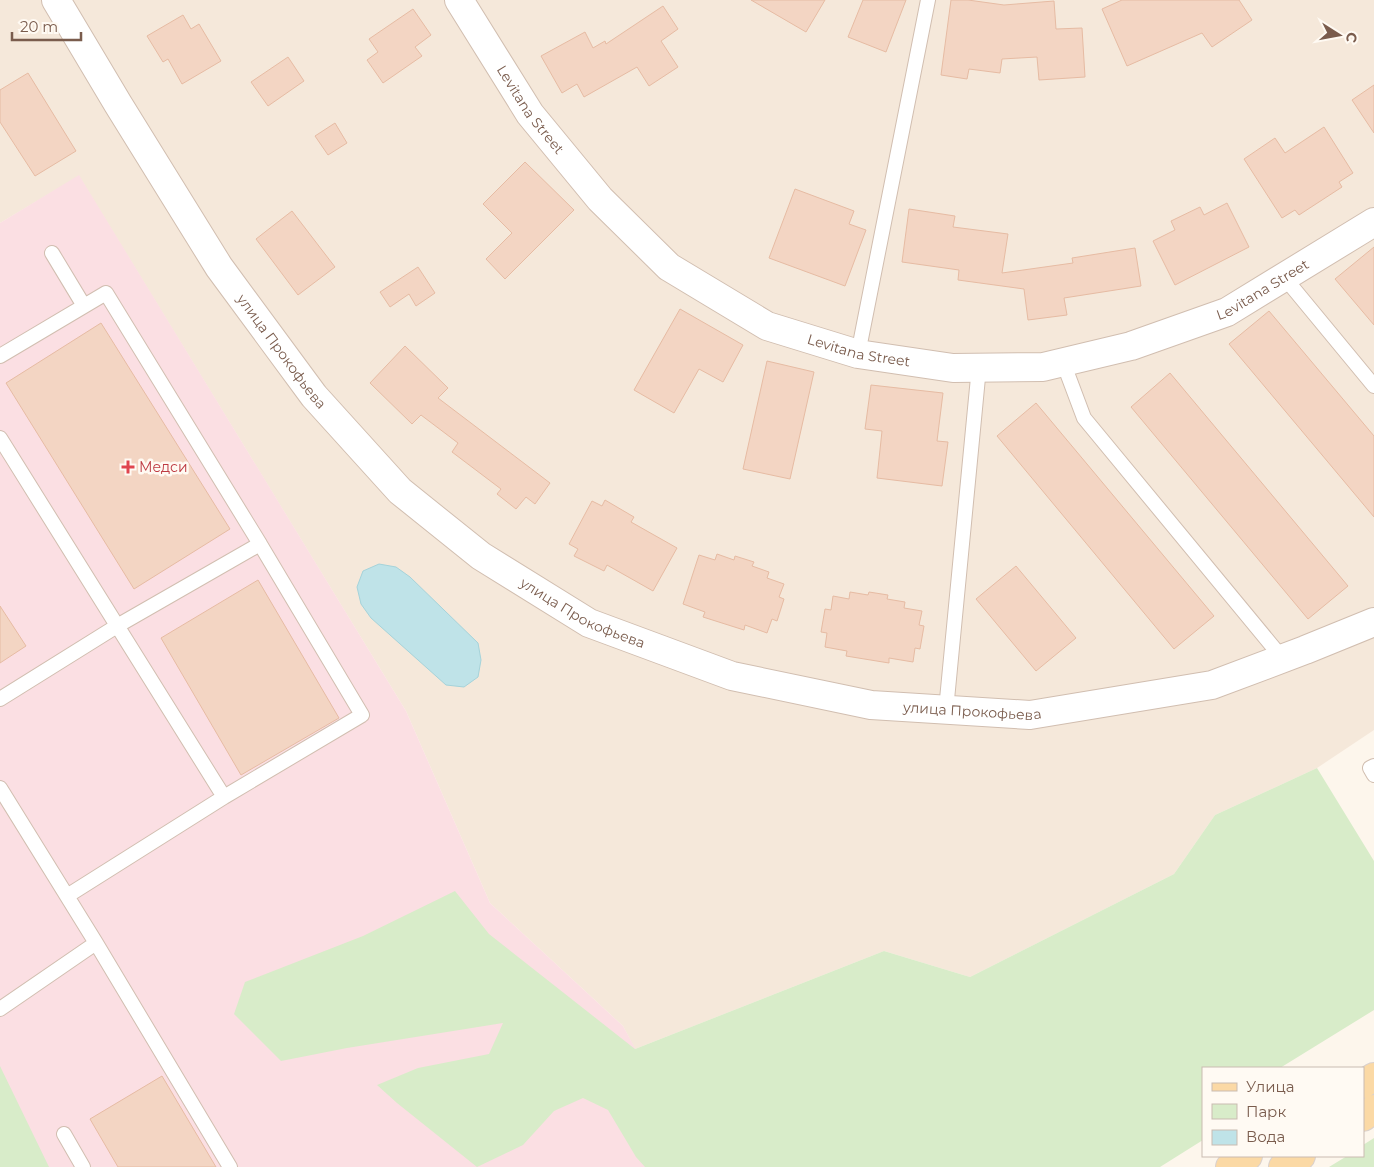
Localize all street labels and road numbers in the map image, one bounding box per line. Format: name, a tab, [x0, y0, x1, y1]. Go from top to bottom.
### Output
street label: Levitana Street	[493, 62, 568, 158]
street label: Levitana Street	[1214, 255, 1312, 324]
street label: улица Прокофьева	[232, 290, 330, 413]
street label: Levitana Street	[805, 330, 912, 371]
street label: улица Прокофьева	[516, 573, 648, 652]
street label: улица Прокофьева	[901, 698, 1043, 724]

